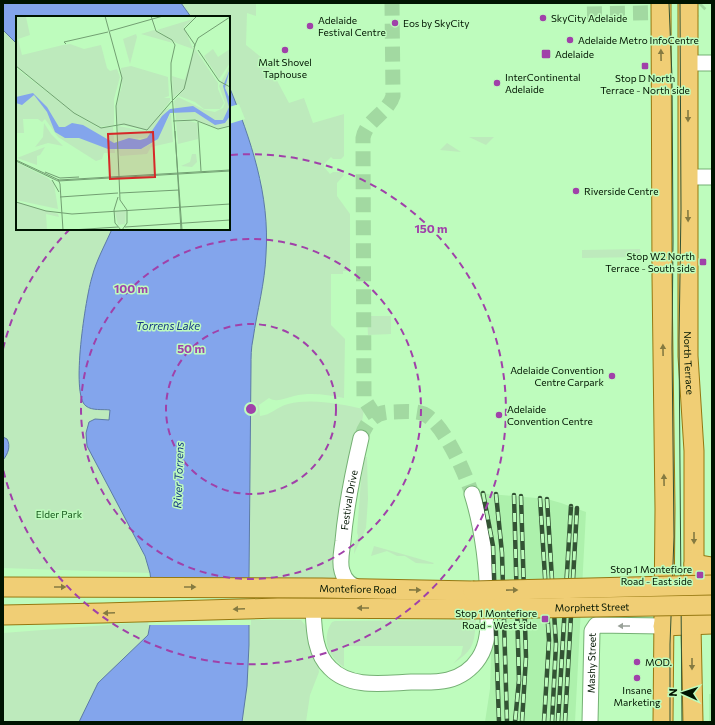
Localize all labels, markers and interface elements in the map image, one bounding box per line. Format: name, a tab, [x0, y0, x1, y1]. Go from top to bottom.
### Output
place label: SkyCity Adelaide	[551, 12, 627, 24]
marker: SkyCity Adelaide	[538, 13, 548, 23]
place label: Adelaide Festival Centre	[318, 14, 386, 38]
inset map	[16, 16, 230, 230]
place label: Eos by SkyCity	[403, 17, 469, 29]
marker: Eos by SkyCity	[390, 18, 400, 28]
marker: Adelaide Festival Centre	[305, 21, 315, 31]
place label: Adelaide Metro InfoCentre	[578, 34, 699, 46]
marker: Adelaide Metro InfoCentre	[565, 35, 575, 45]
marker: Malt Shovel Taphouse	[280, 45, 290, 55]
marker: Adelaide	[540, 48, 552, 60]
place label: Adelaide	[555, 48, 594, 60]
one-way arrow	[658, 48, 664, 61]
place label: Malt Shovel Taphouse	[258, 56, 312, 80]
marker: Stop D North Terrace - North side	[640, 61, 650, 71]
place label: InterContinental Adelaide	[505, 71, 581, 95]
place label: Stop D North Terrace - North side	[600, 72, 690, 96]
marker: InterContinental Adelaide	[492, 78, 502, 88]
one-way arrow	[685, 110, 691, 123]
place label: Riverside Centre	[584, 185, 658, 197]
marker: Riverside Centre	[571, 186, 581, 196]
one-way arrow	[685, 210, 691, 223]
text: 150 m	[414, 221, 448, 235]
place label: Stop W2 North Terrace - South side	[605, 250, 695, 274]
marker: Stop W2 North Terrace - South side	[698, 257, 708, 267]
text: 100 m	[114, 281, 148, 295]
water label: Torrens Lake	[136, 319, 200, 332]
street label: North Terrace	[682, 331, 696, 395]
text: 50 m	[177, 341, 205, 355]
one-way arrow	[660, 343, 666, 356]
place label: Adelaide Convention Centre Carpark	[510, 364, 605, 388]
marker: Adelaide Convention Centre Carpark	[607, 371, 617, 381]
centre of rings	[244, 402, 258, 416]
place label: Adelaide Convention Centre	[507, 403, 593, 427]
marker: Adelaide Convention Centre	[494, 410, 504, 420]
water label: River Torrens	[170, 442, 186, 508]
street label: Festival Drive	[338, 469, 360, 531]
one-way arrow	[661, 474, 668, 486]
park label: Elder Park	[36, 508, 83, 520]
one-way arrow	[691, 532, 697, 545]
place label: Stop 1 Montefiore Road - East side	[610, 563, 692, 587]
marker: Stop 1 Montefiore Road - East side	[695, 570, 705, 580]
street label: Montefiore Road	[319, 582, 397, 595]
one-way arrow	[54, 584, 67, 590]
one-way arrow	[184, 584, 196, 591]
one-way arrow	[409, 587, 422, 593]
one-way arrow	[506, 587, 519, 593]
street label: Morphett Street	[554, 600, 630, 614]
one-way arrow	[356, 605, 369, 611]
one-way arrow	[232, 606, 245, 612]
place label: Stop 1 Montefiore Road - West side	[455, 607, 537, 631]
one-way arrow	[102, 610, 115, 616]
marker: Stop 1 Montefiore Road - West side	[540, 614, 550, 624]
one-way arrow	[617, 623, 630, 629]
street label: Mashy Street	[585, 633, 598, 693]
place label: MOD.	[645, 656, 672, 668]
marker: MOD.	[632, 657, 642, 667]
one-way arrow	[689, 658, 695, 671]
marker: Insane Marketing	[632, 673, 642, 683]
north arrow	[663, 673, 703, 713]
place label: Insane Marketing	[614, 684, 661, 708]
text: N	[666, 688, 679, 697]

